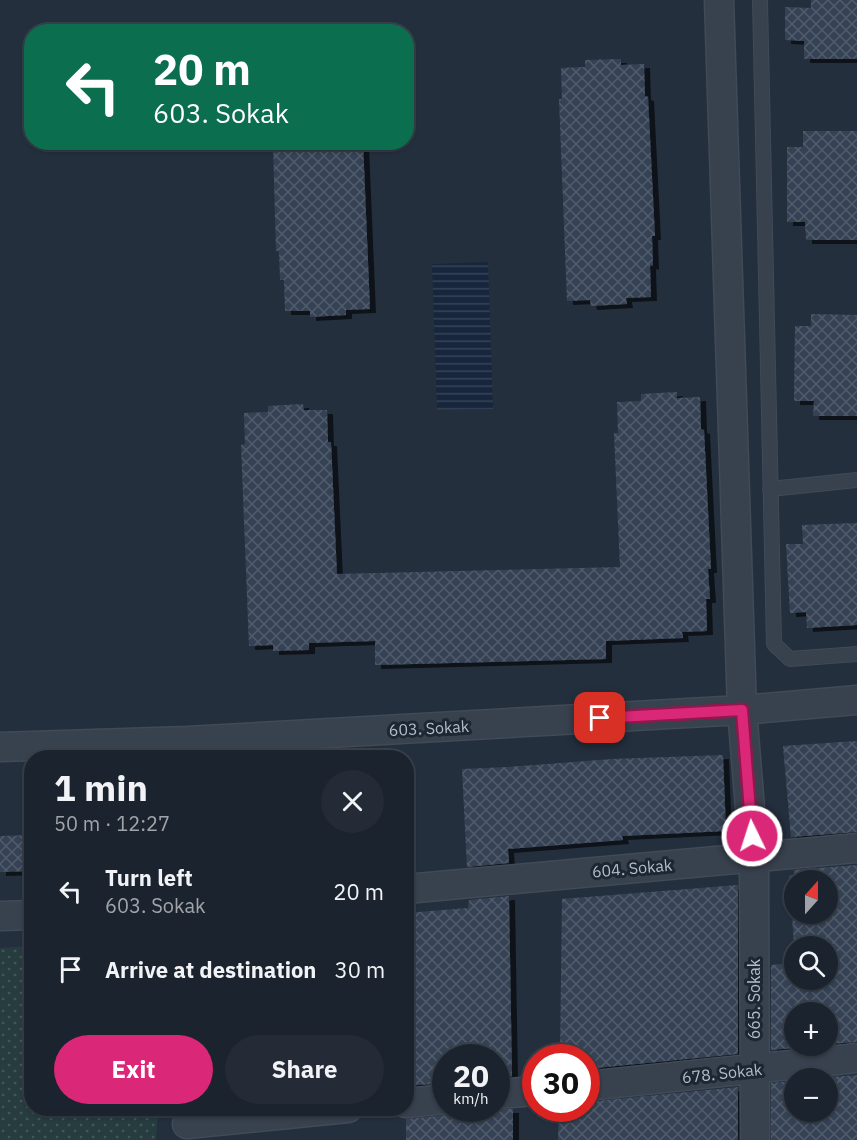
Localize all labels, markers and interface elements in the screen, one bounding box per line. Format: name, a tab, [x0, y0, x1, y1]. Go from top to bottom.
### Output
text: 20 m	[153, 42, 251, 97]
icon: left	[54, 48, 132, 126]
text: 603. Sokak	[153, 95, 289, 130]
pin	[574, 692, 625, 743]
icon: arrive	[583, 701, 616, 734]
street label: 603. Sokak	[388, 716, 470, 740]
text: 1 min	[54, 764, 148, 811]
button: close	[321, 770, 384, 833]
position arrow	[720, 804, 784, 868]
text: 50 m · 12:27	[54, 810, 170, 837]
street label: 604. Sokak	[591, 854, 674, 881]
text: Turn left	[105, 863, 193, 892]
north arrow	[784, 870, 838, 924]
map controls	[784, 870, 838, 1122]
icon: left	[54, 875, 87, 908]
text: 20 m	[333, 877, 384, 906]
text: 603. Sokak	[105, 892, 206, 919]
button: search	[784, 936, 838, 990]
icon: arrive	[54, 953, 87, 986]
text: Arrive at destination	[105, 955, 316, 984]
text: 30 m	[334, 955, 385, 984]
street label: 665. Sokak	[744, 958, 764, 1039]
button: +	[784, 1002, 838, 1056]
button: Exit	[54, 1035, 213, 1104]
button: Share	[225, 1035, 384, 1104]
speed limit sign: 30	[522, 1044, 600, 1122]
text: 20	[453, 1056, 489, 1095]
street label: 678. Sokak	[681, 1059, 764, 1087]
button: −	[784, 1068, 838, 1122]
text: km/h	[453, 1089, 489, 1108]

